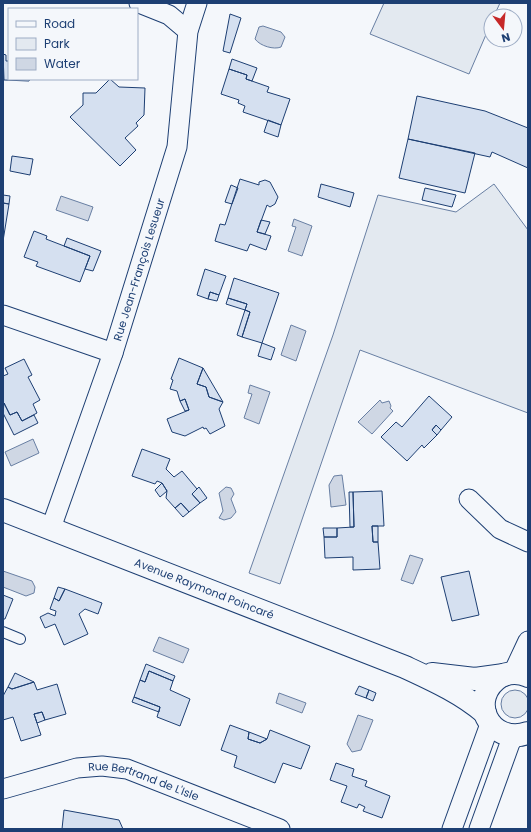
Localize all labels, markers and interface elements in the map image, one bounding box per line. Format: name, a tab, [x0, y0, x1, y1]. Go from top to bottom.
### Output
legend	[8, 8, 138, 80]
north arrow	[483, 8, 523, 48]
text: Road	[44, 15, 75, 32]
text: N	[500, 29, 512, 46]
text: Park	[44, 35, 71, 52]
text: Water	[44, 55, 81, 72]
street label: Rue Jean-François Lesueur	[109, 196, 169, 343]
street label: Avenue Raymond Poincaré	[132, 554, 277, 623]
street label: Rue Bertrand de L'Isle	[87, 758, 202, 805]

